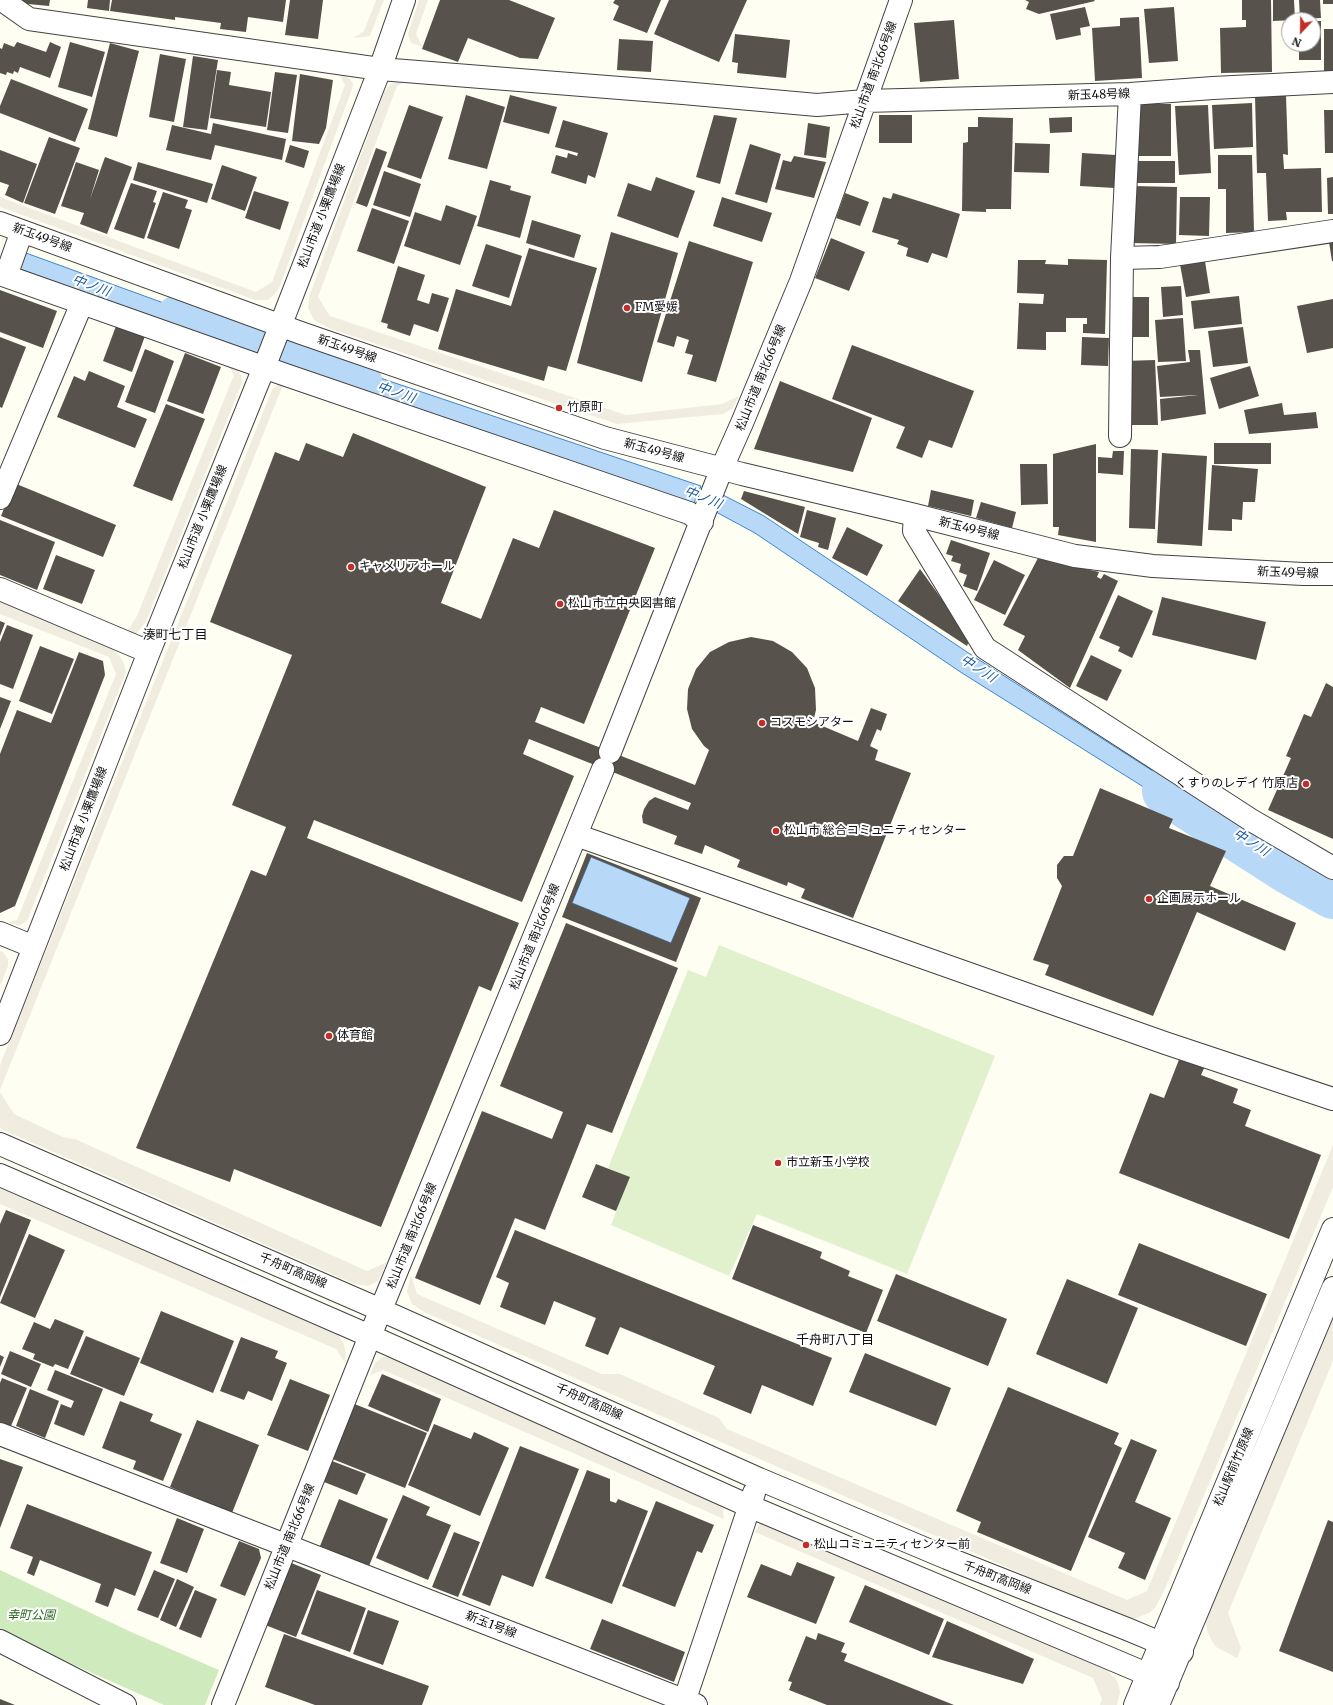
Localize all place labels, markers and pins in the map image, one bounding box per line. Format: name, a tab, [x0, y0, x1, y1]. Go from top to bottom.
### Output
place label: FM愛媛	[635, 301, 678, 315]
marker: FM愛媛	[622, 303, 632, 313]
place label: 竹原町	[567, 401, 603, 415]
marker: 竹原町	[554, 403, 564, 413]
place label: キャメリアホール	[359, 560, 455, 574]
marker: キャメリアホール	[346, 562, 356, 572]
place label: 松山市立中央図書館	[568, 597, 676, 611]
marker: 松山市立中央図書館	[555, 599, 565, 609]
place label: コスモシアター	[770, 716, 854, 730]
marker: コスモシアター	[757, 718, 767, 728]
place label: くすりのレデイ 竹原店	[1175, 777, 1298, 791]
marker: くすりのレデイ 竹原店	[1301, 779, 1311, 789]
place label: 松山市 総合コミュニティセンター	[784, 824, 967, 838]
marker: 松山市 総合コミュニティセンター	[771, 826, 781, 836]
place label: 企画展示ホール	[1157, 892, 1241, 906]
marker: 企画展示ホール	[1144, 894, 1154, 904]
place label: 体育館	[337, 1029, 373, 1043]
marker: 体育館	[324, 1031, 334, 1041]
place label: 市立新玉小学校	[786, 1156, 870, 1170]
marker: 市立新玉小学校	[773, 1158, 783, 1168]
place label: 松山コミュニティセンター前	[814, 1538, 970, 1552]
marker: 松山コミュニティセンター前	[801, 1540, 811, 1550]

